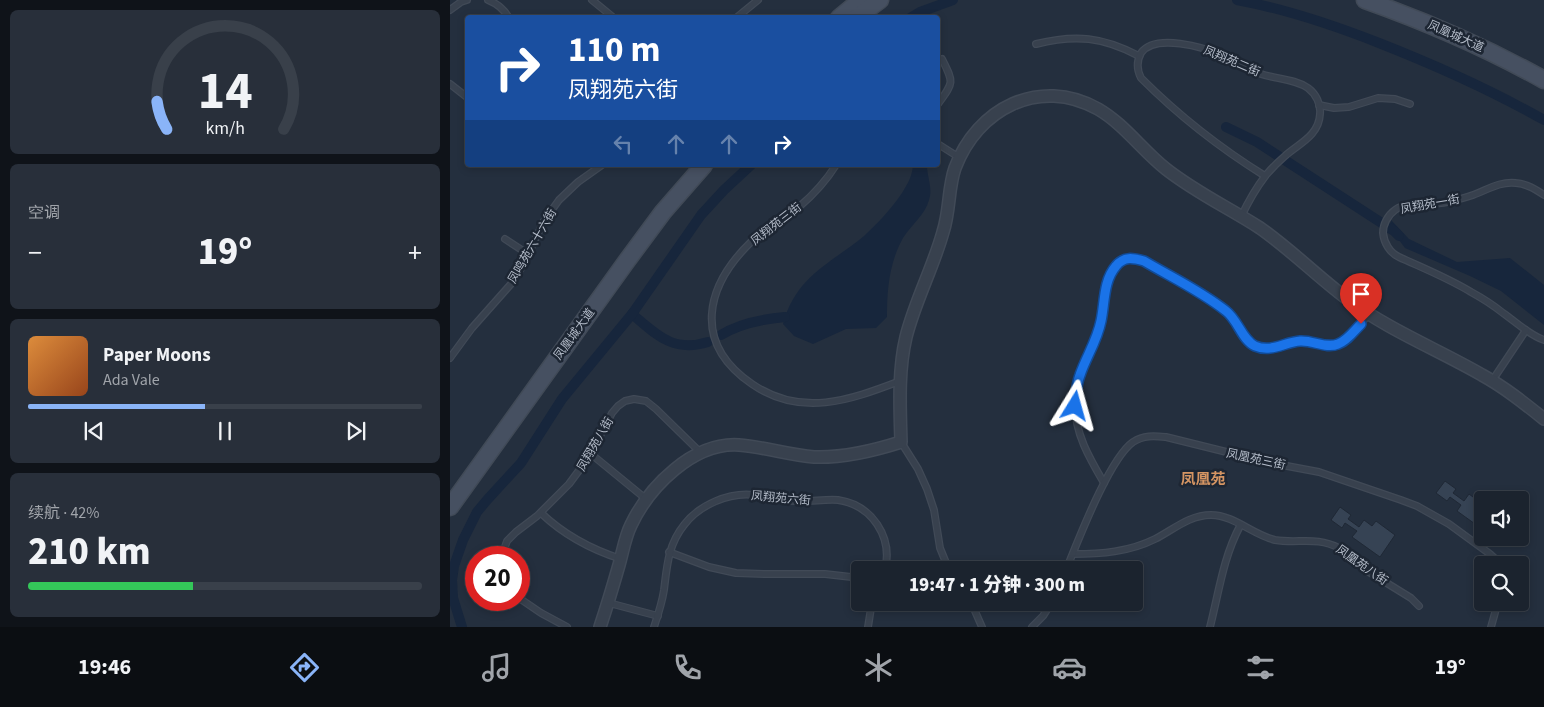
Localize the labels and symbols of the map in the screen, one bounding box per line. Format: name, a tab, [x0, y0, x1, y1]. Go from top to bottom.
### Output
street label: 凤凰城大道	[1425, 16, 1487, 56]
street label: 凤翔苑二街	[1201, 42, 1263, 81]
street label: 凤翔苑一街	[1399, 191, 1461, 218]
street label: 凤翔苑三街	[747, 199, 805, 250]
street label: 凤鸣苑六十六街	[504, 206, 561, 287]
pin	[1340, 273, 1382, 324]
street label: 凤凰城大道	[550, 305, 599, 364]
position arrow	[1048, 379, 1100, 431]
street label: 凤翔苑八街	[573, 414, 618, 474]
street label: 凤凰苑三街	[1225, 445, 1287, 474]
district label: 凤凰苑	[1180, 469, 1226, 490]
street label: 凤翔苑六街	[750, 487, 812, 510]
street label: 凤凰苑八街	[1332, 541, 1391, 590]
speed limit sign: 20	[465, 546, 530, 611]

